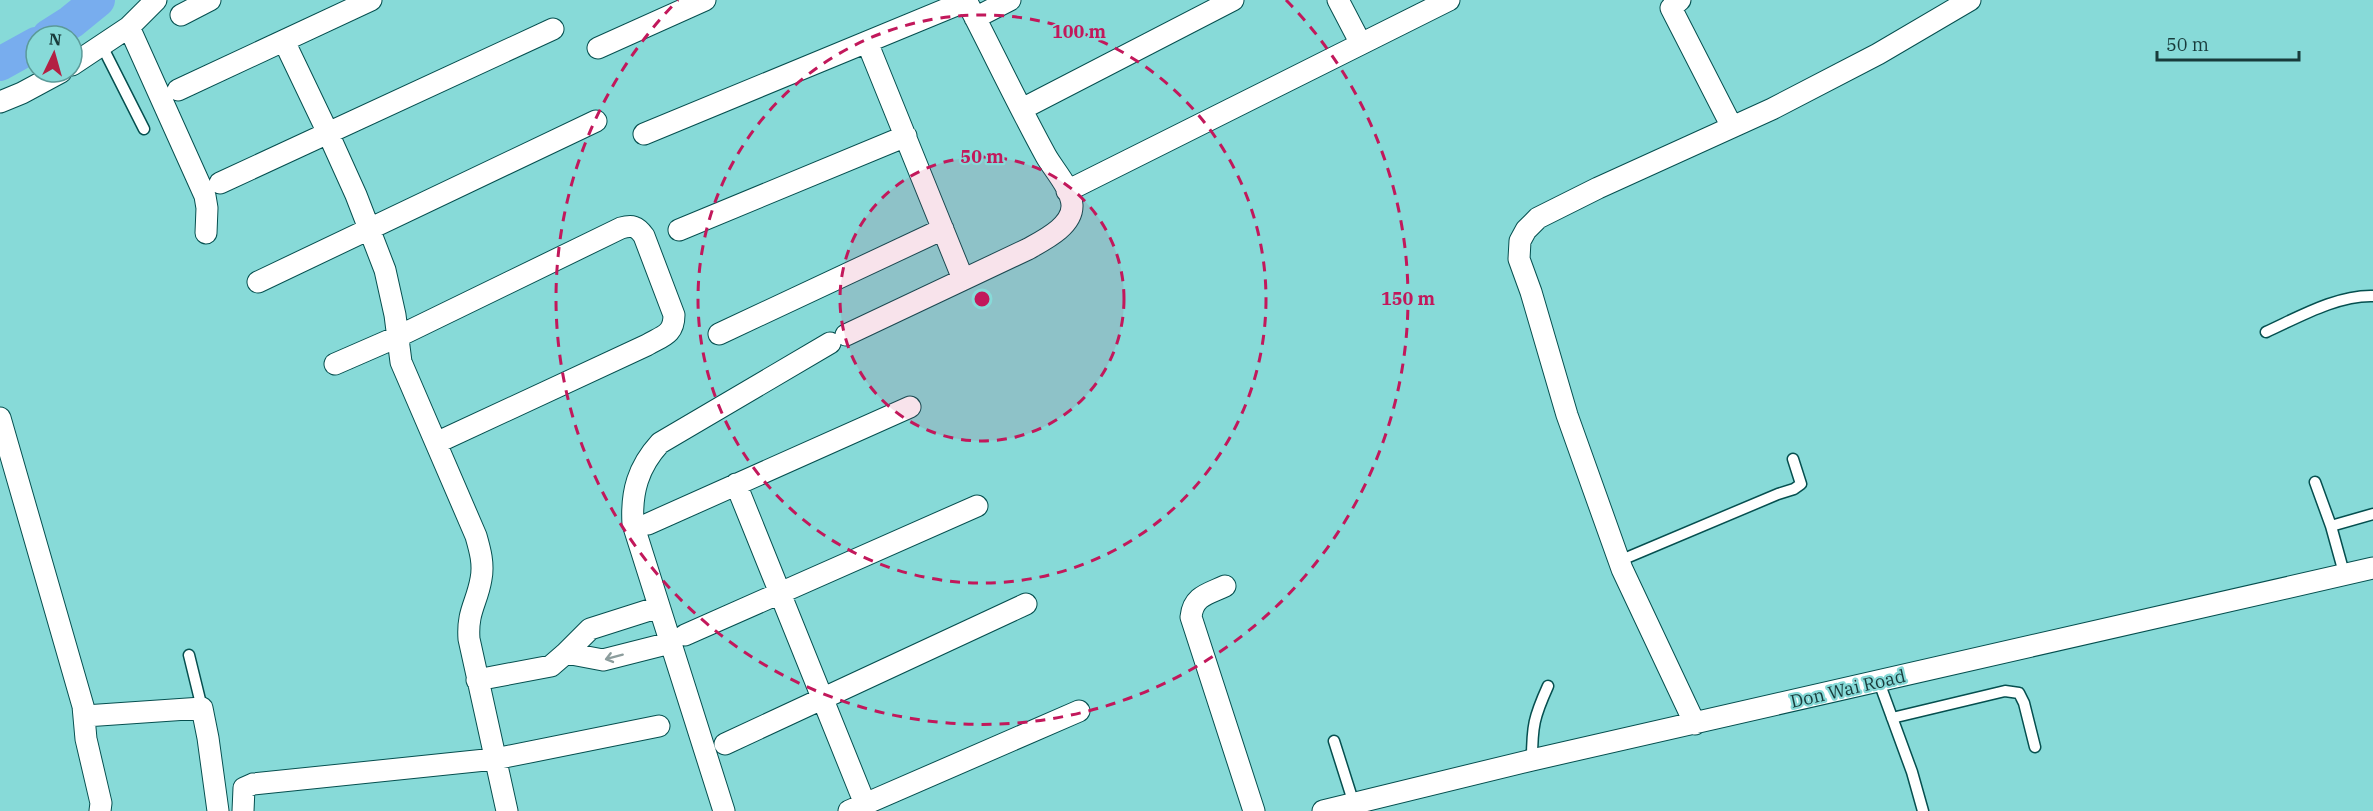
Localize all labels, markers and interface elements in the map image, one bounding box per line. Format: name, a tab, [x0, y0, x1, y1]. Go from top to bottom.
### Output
text: 100 m	[1052, 20, 1107, 43]
north arrow	[24, 24, 84, 84]
scale bar	[2157, 24, 2300, 62]
text: N	[48, 29, 62, 50]
text: 50 m	[2166, 33, 2209, 56]
text: 50 m	[960, 145, 1004, 168]
text: 150 m	[1381, 287, 1436, 310]
centre of rings	[972, 289, 992, 309]
one-way arrow	[605, 652, 624, 664]
street label: Don Wai Road	[1788, 664, 1908, 713]

